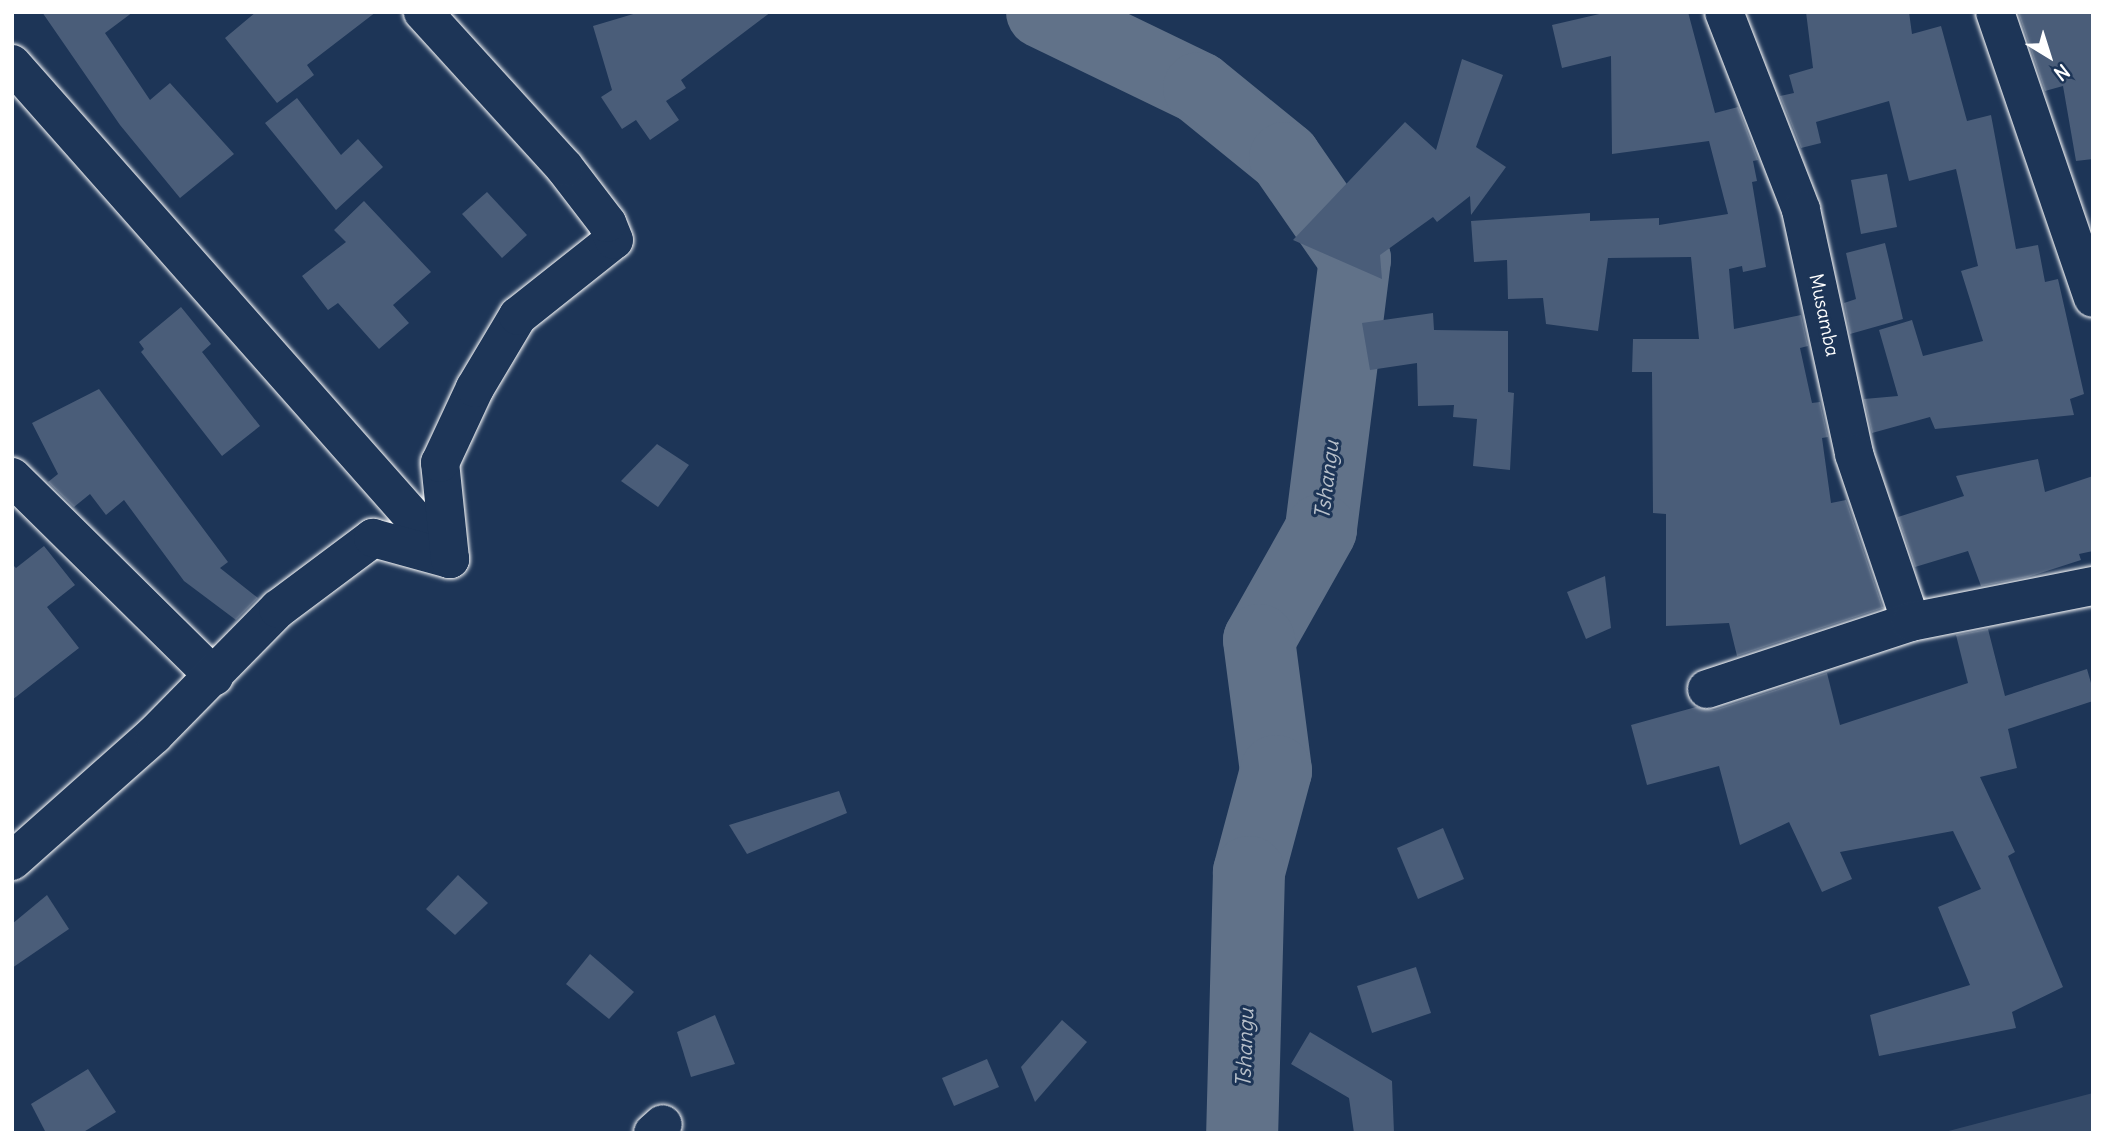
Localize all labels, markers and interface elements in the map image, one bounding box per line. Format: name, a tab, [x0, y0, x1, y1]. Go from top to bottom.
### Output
north arrow	[2014, 21, 2084, 91]
text: N	[2049, 59, 2075, 86]
street label: Musamba	[1804, 272, 1844, 358]
water label: Tshangu	[1310, 439, 1344, 521]
water label: Tshangu	[1231, 1008, 1259, 1088]

